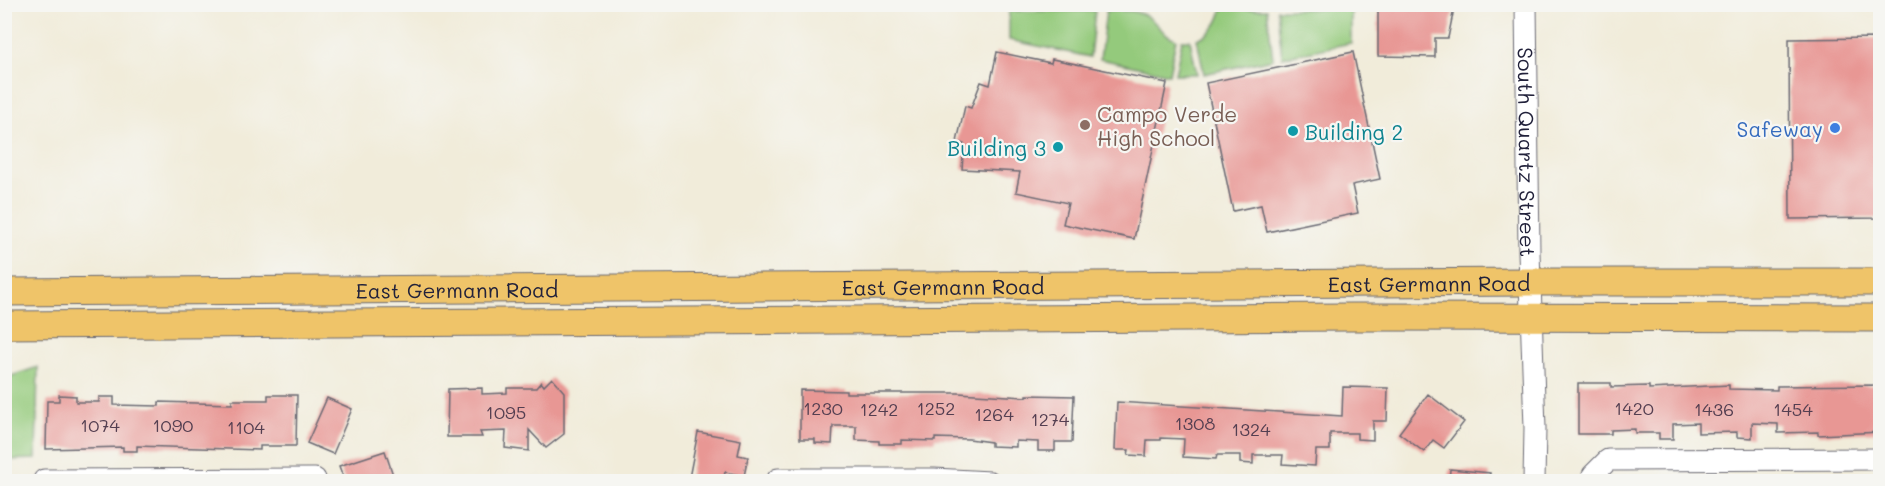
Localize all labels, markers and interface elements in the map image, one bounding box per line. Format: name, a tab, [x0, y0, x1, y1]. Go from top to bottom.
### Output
street label: South Quartz Street	[1513, 47, 1543, 257]
place label: Campo Verde High School	[1097, 100, 1237, 151]
place label: Safeway	[1737, 115, 1823, 142]
marker: Campo Verde High School	[1078, 118, 1092, 132]
place label: Building 2	[1305, 118, 1403, 145]
marker: Safeway	[1828, 121, 1842, 135]
marker: Building 2	[1286, 124, 1300, 138]
place label: Building 3	[947, 134, 1046, 161]
marker: Building 3	[1051, 140, 1065, 154]
street label: East Germann Road	[1328, 268, 1530, 297]
street label: East Germann Road	[842, 272, 1044, 300]
street label: East Germann Road	[356, 275, 558, 303]
house number: 1230	[803, 396, 843, 420]
house number: 1252	[917, 396, 955, 420]
house number: 1420	[1614, 396, 1654, 420]
house number: 1242	[860, 397, 898, 421]
house number: 1436	[1694, 397, 1734, 421]
house number: 1454	[1773, 397, 1813, 421]
house number: 1095	[486, 400, 526, 424]
house number: 1264	[974, 402, 1014, 426]
house number: 1274	[1031, 407, 1070, 431]
house number: 1308	[1175, 411, 1215, 435]
house number: 1074	[80, 413, 120, 437]
house number: 1090	[153, 413, 193, 437]
house number: 1104	[227, 415, 265, 439]
house number: 1324	[1231, 417, 1271, 441]

